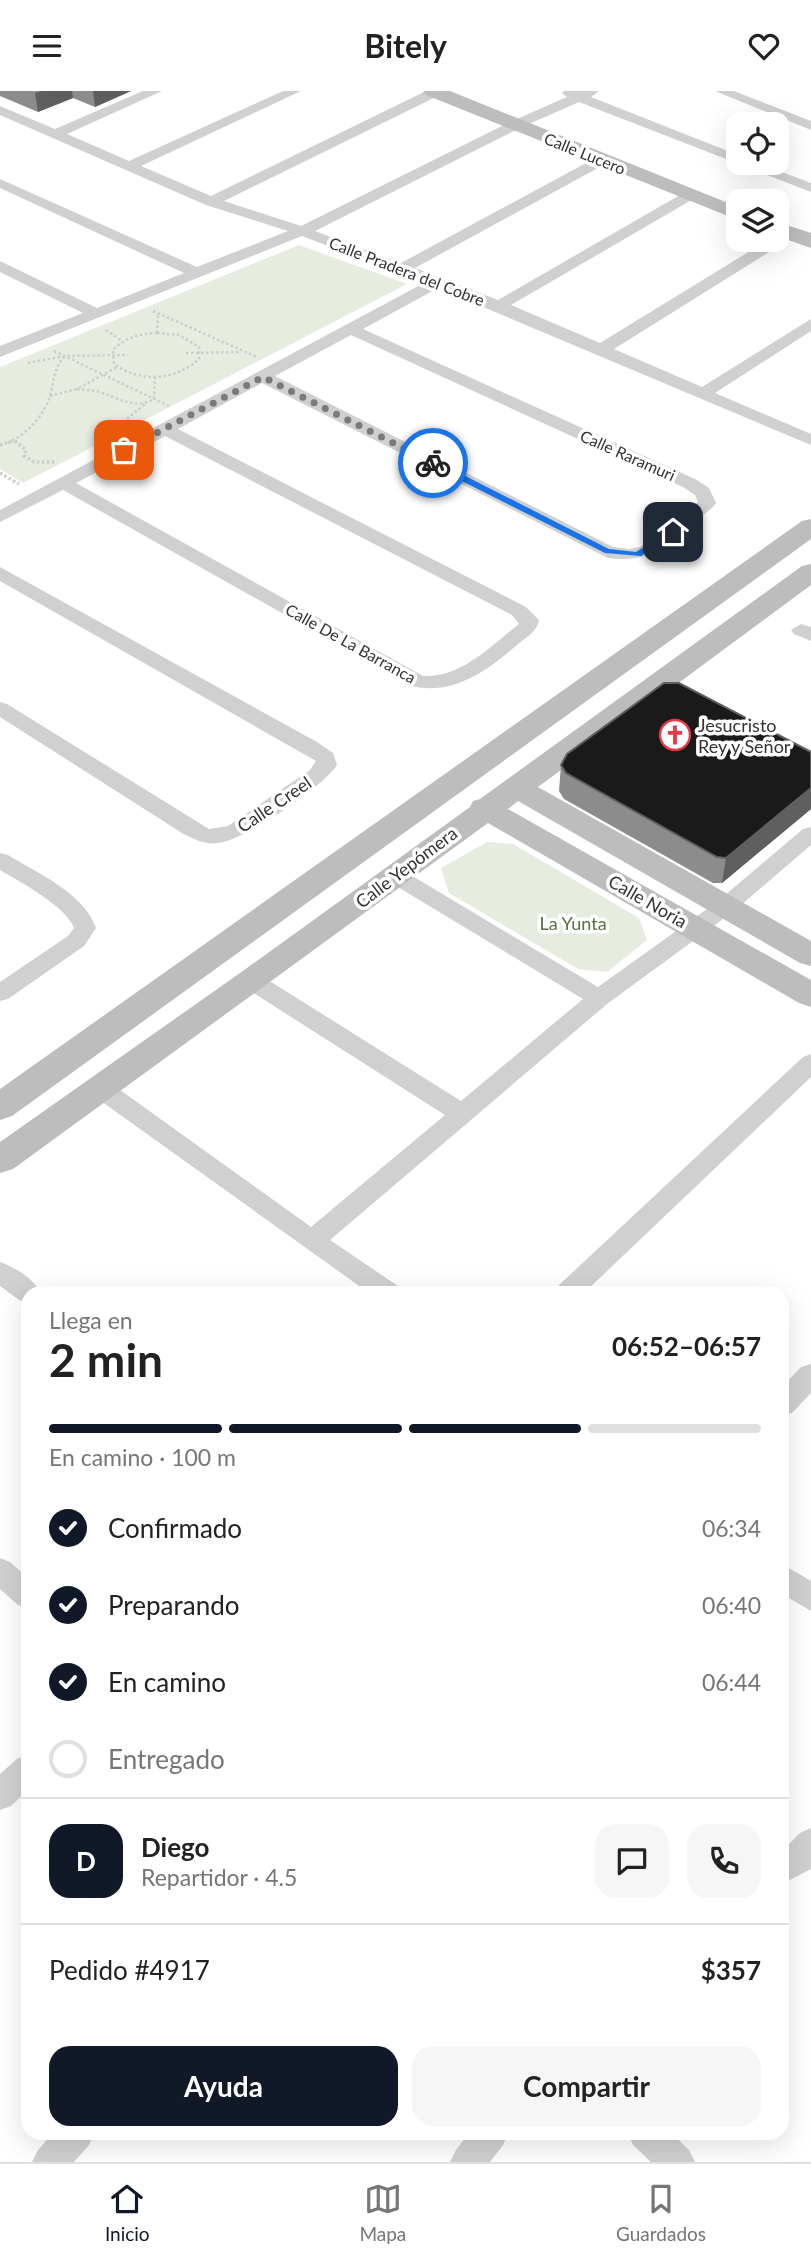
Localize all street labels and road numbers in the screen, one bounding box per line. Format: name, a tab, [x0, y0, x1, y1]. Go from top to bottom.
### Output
street label: Calle Lucero	[542, 128, 628, 178]
street label: Calle Pradera del Cobre	[327, 233, 487, 309]
street label: Calle Raramuri	[578, 426, 678, 484]
street label: Calle De La Barranca	[283, 599, 419, 687]
street label: Calle Creel	[233, 771, 315, 837]
street label: Calle Yepómera	[351, 822, 461, 912]
street label: Calle Noria	[605, 870, 691, 932]

